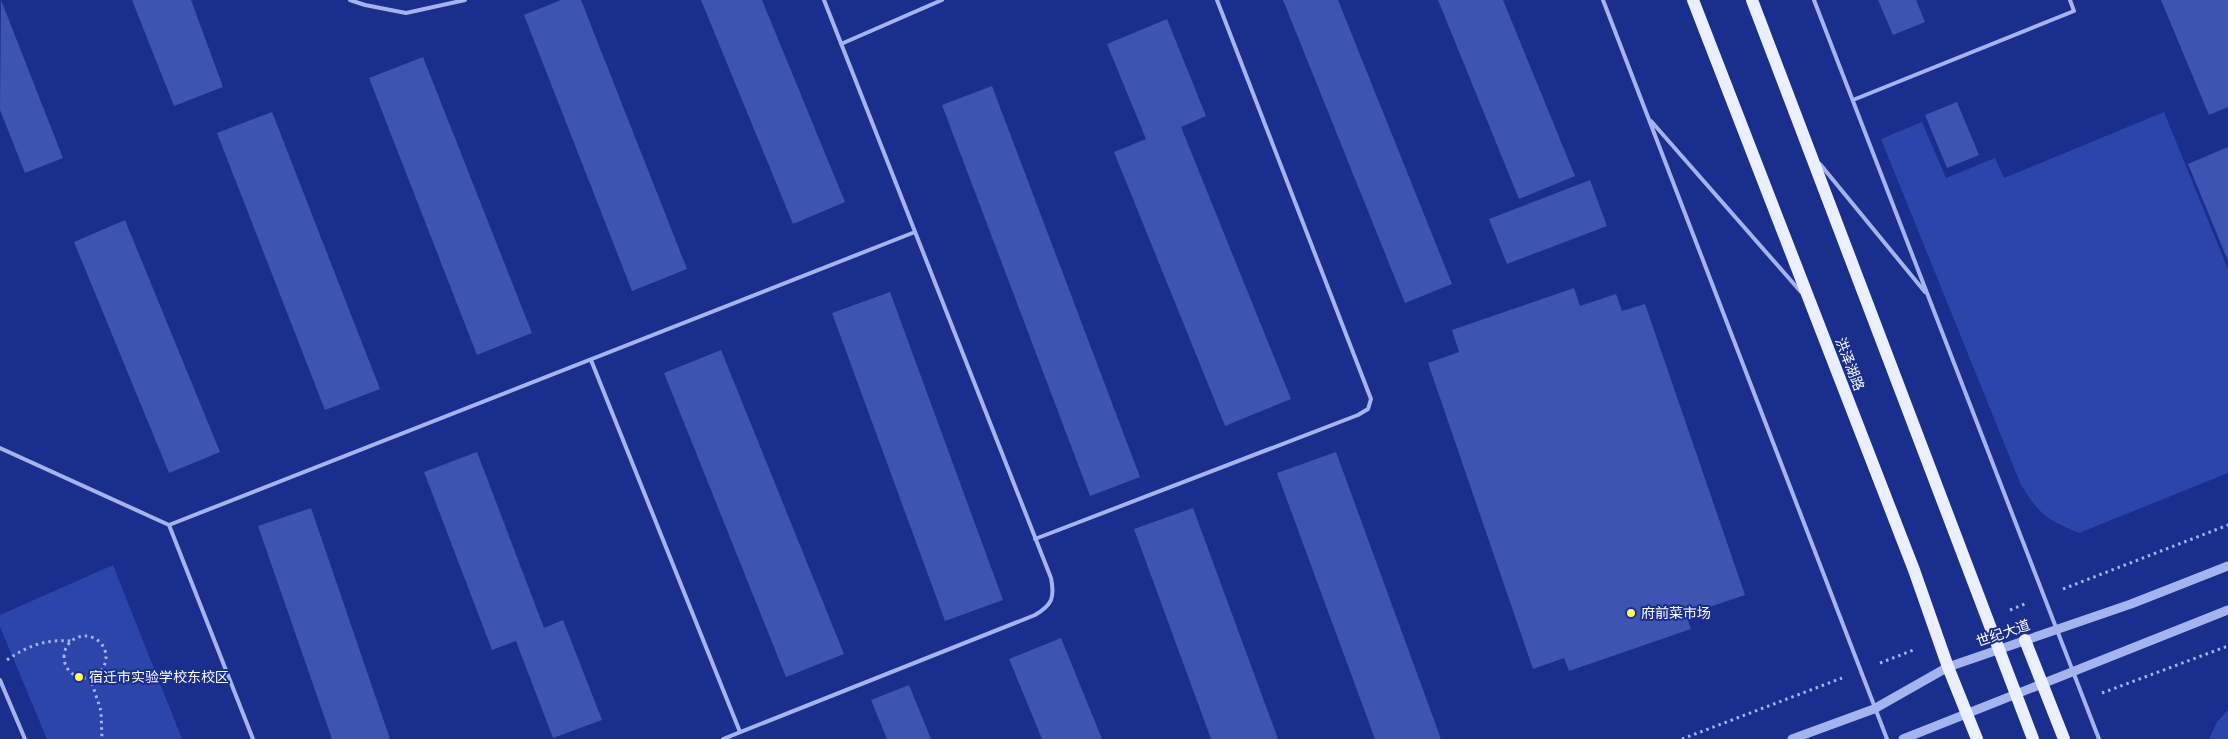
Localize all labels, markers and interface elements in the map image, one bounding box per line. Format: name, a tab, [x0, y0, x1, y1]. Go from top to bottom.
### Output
street label: 洪泽湖路	[1832, 335, 1868, 393]
place label: 府前菜市场	[1641, 604, 1711, 622]
marker: 府前菜市场	[1625, 607, 1637, 619]
street label: 世纪大道	[1974, 615, 2032, 651]
place label: 宿迁市实验学校东校区	[89, 668, 229, 686]
marker: 宿迁市实验学校东校区	[73, 671, 85, 683]

